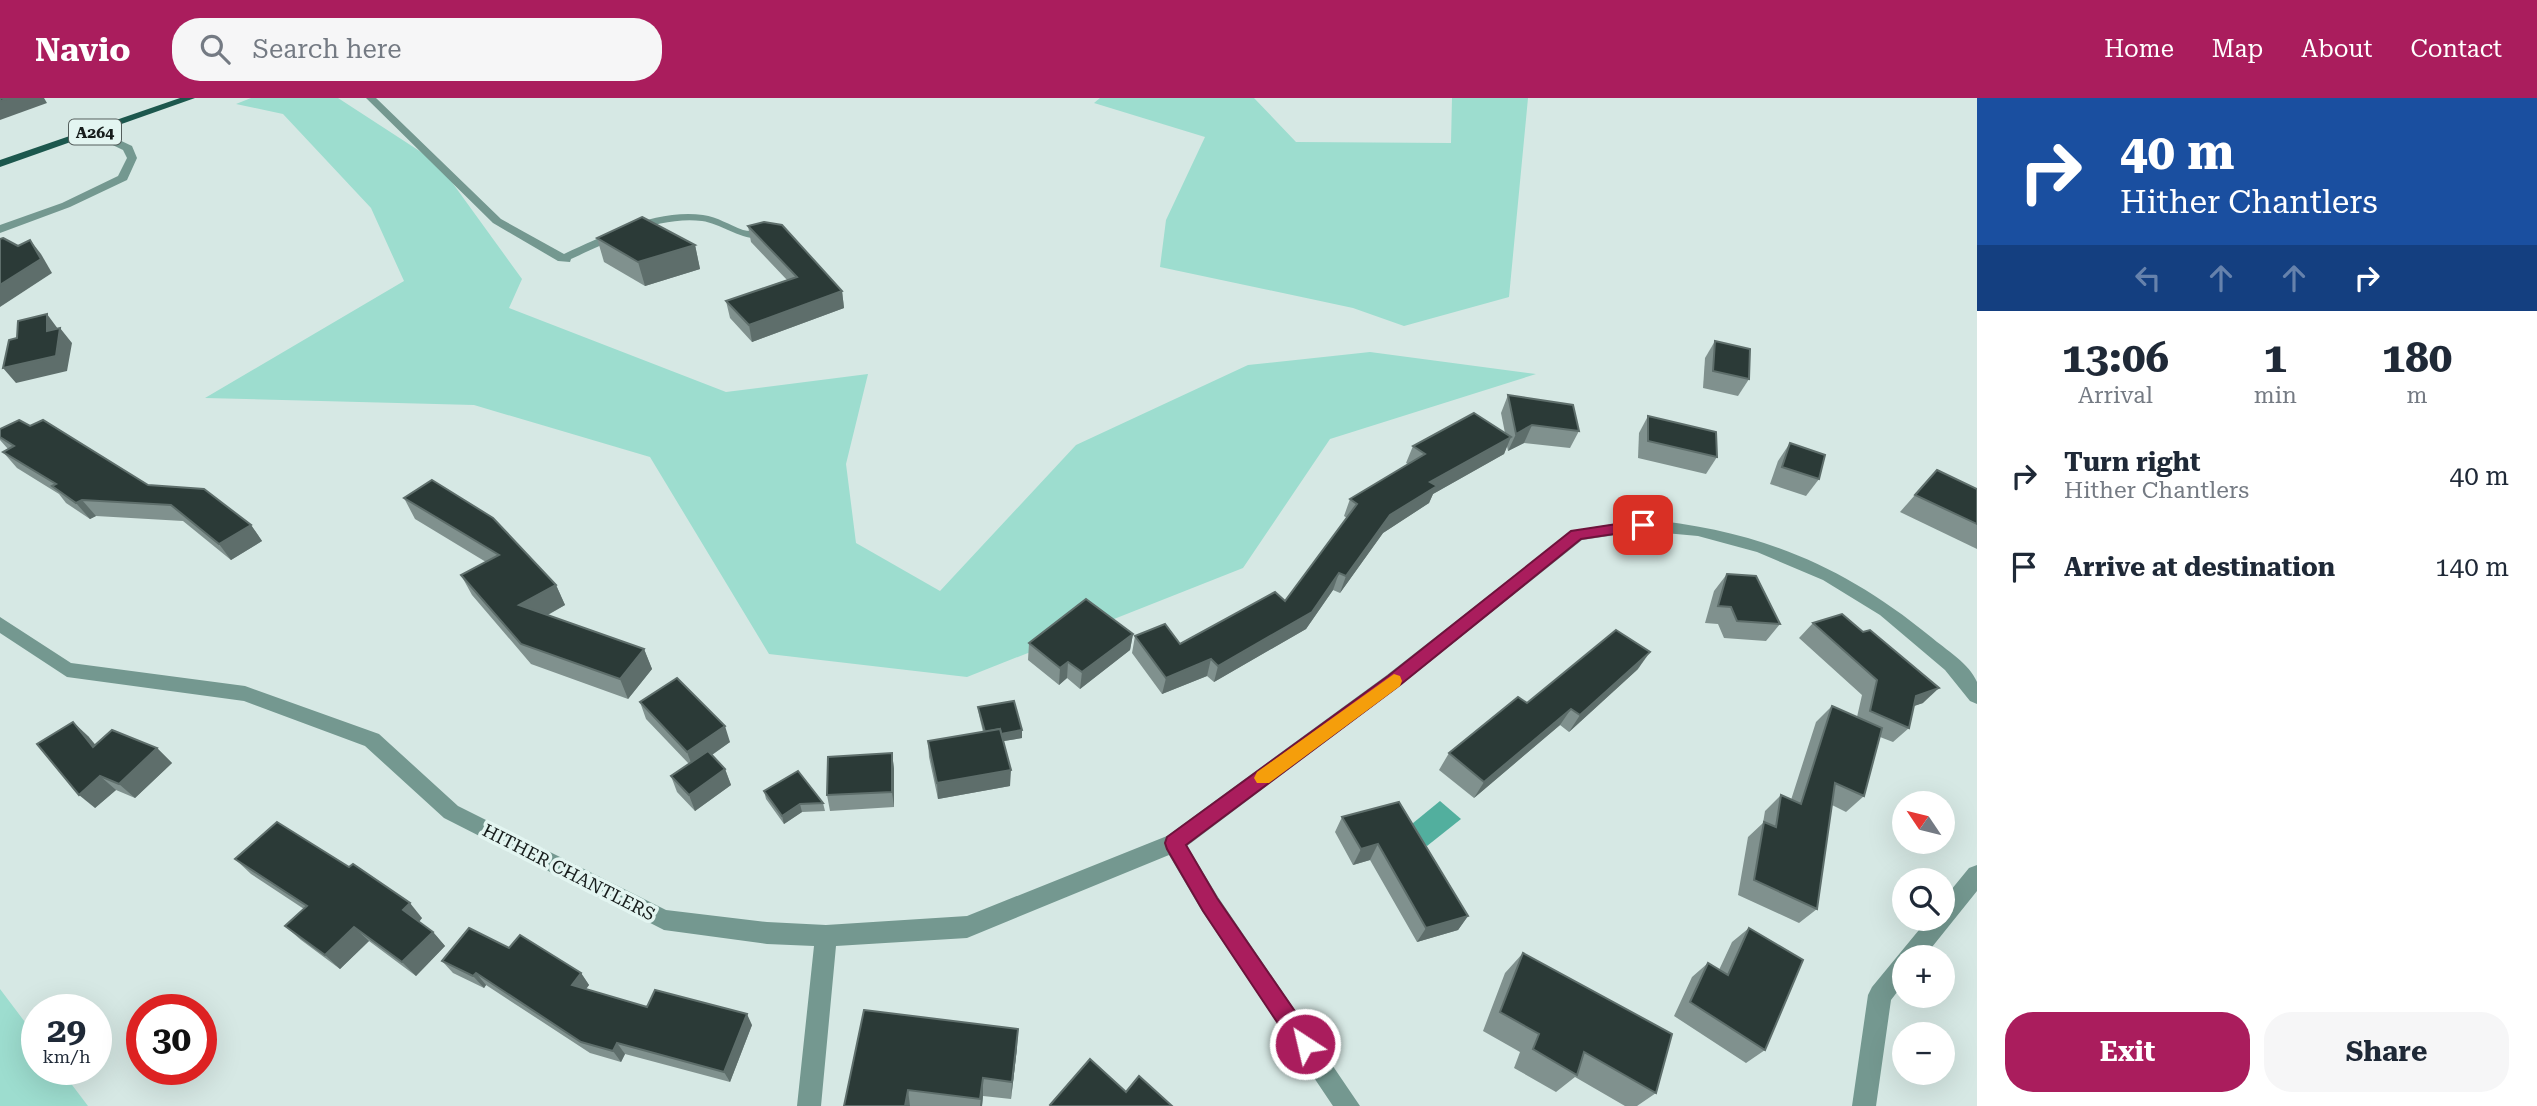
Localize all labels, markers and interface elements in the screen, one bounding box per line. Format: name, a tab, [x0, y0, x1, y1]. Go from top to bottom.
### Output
search box	[172, 18, 662, 81]
text: Navio	[35, 30, 130, 69]
icon: search	[196, 30, 234, 68]
text: Search here	[252, 34, 401, 64]
text: Home	[2104, 35, 2174, 63]
text: Map	[2212, 35, 2263, 63]
text: About	[2301, 35, 2372, 63]
text: Contact	[2410, 35, 2502, 63]
road number: A264	[69, 120, 121, 144]
text: 40 m	[2120, 124, 2235, 181]
icon: right	[2005, 126, 2096, 217]
text: Hither Chantlers	[2120, 183, 2378, 221]
icon: left	[2129, 259, 2167, 297]
icon: ahead	[2202, 259, 2240, 297]
icon: ahead	[2275, 259, 2313, 297]
icon: right	[2348, 259, 2386, 297]
text: 13:06	[2062, 333, 2169, 382]
text: 1	[2264, 333, 2287, 382]
text: 180	[2382, 333, 2452, 382]
text: Arrival	[2078, 382, 2153, 409]
text: min	[2254, 382, 2297, 409]
text: m	[2406, 382, 2427, 409]
text: Turn right	[2064, 447, 2200, 477]
icon: right	[2005, 457, 2043, 495]
text: 40 m	[2450, 461, 2509, 491]
text: Hither Chantlers	[2064, 477, 2249, 504]
pin	[1613, 495, 1673, 555]
icon: arrive	[1624, 506, 1662, 544]
icon: arrive	[2005, 548, 2043, 586]
text: Arrive at destination	[2064, 552, 2335, 582]
text: 140 m	[2435, 552, 2509, 582]
north arrow	[1892, 791, 1955, 854]
map controls	[1892, 791, 1955, 1085]
street label: HITHER CHANTLERS	[479, 819, 659, 925]
button: search	[1892, 868, 1955, 931]
button: +	[1892, 945, 1955, 1008]
speed limit sign: 30	[126, 994, 217, 1085]
position arrow	[1268, 1007, 1342, 1081]
text: 29	[47, 1010, 86, 1051]
button: Exit	[2005, 1012, 2250, 1092]
button: Share	[2264, 1012, 2509, 1092]
button: −	[1892, 1022, 1955, 1085]
text: km/h	[42, 1046, 91, 1067]

